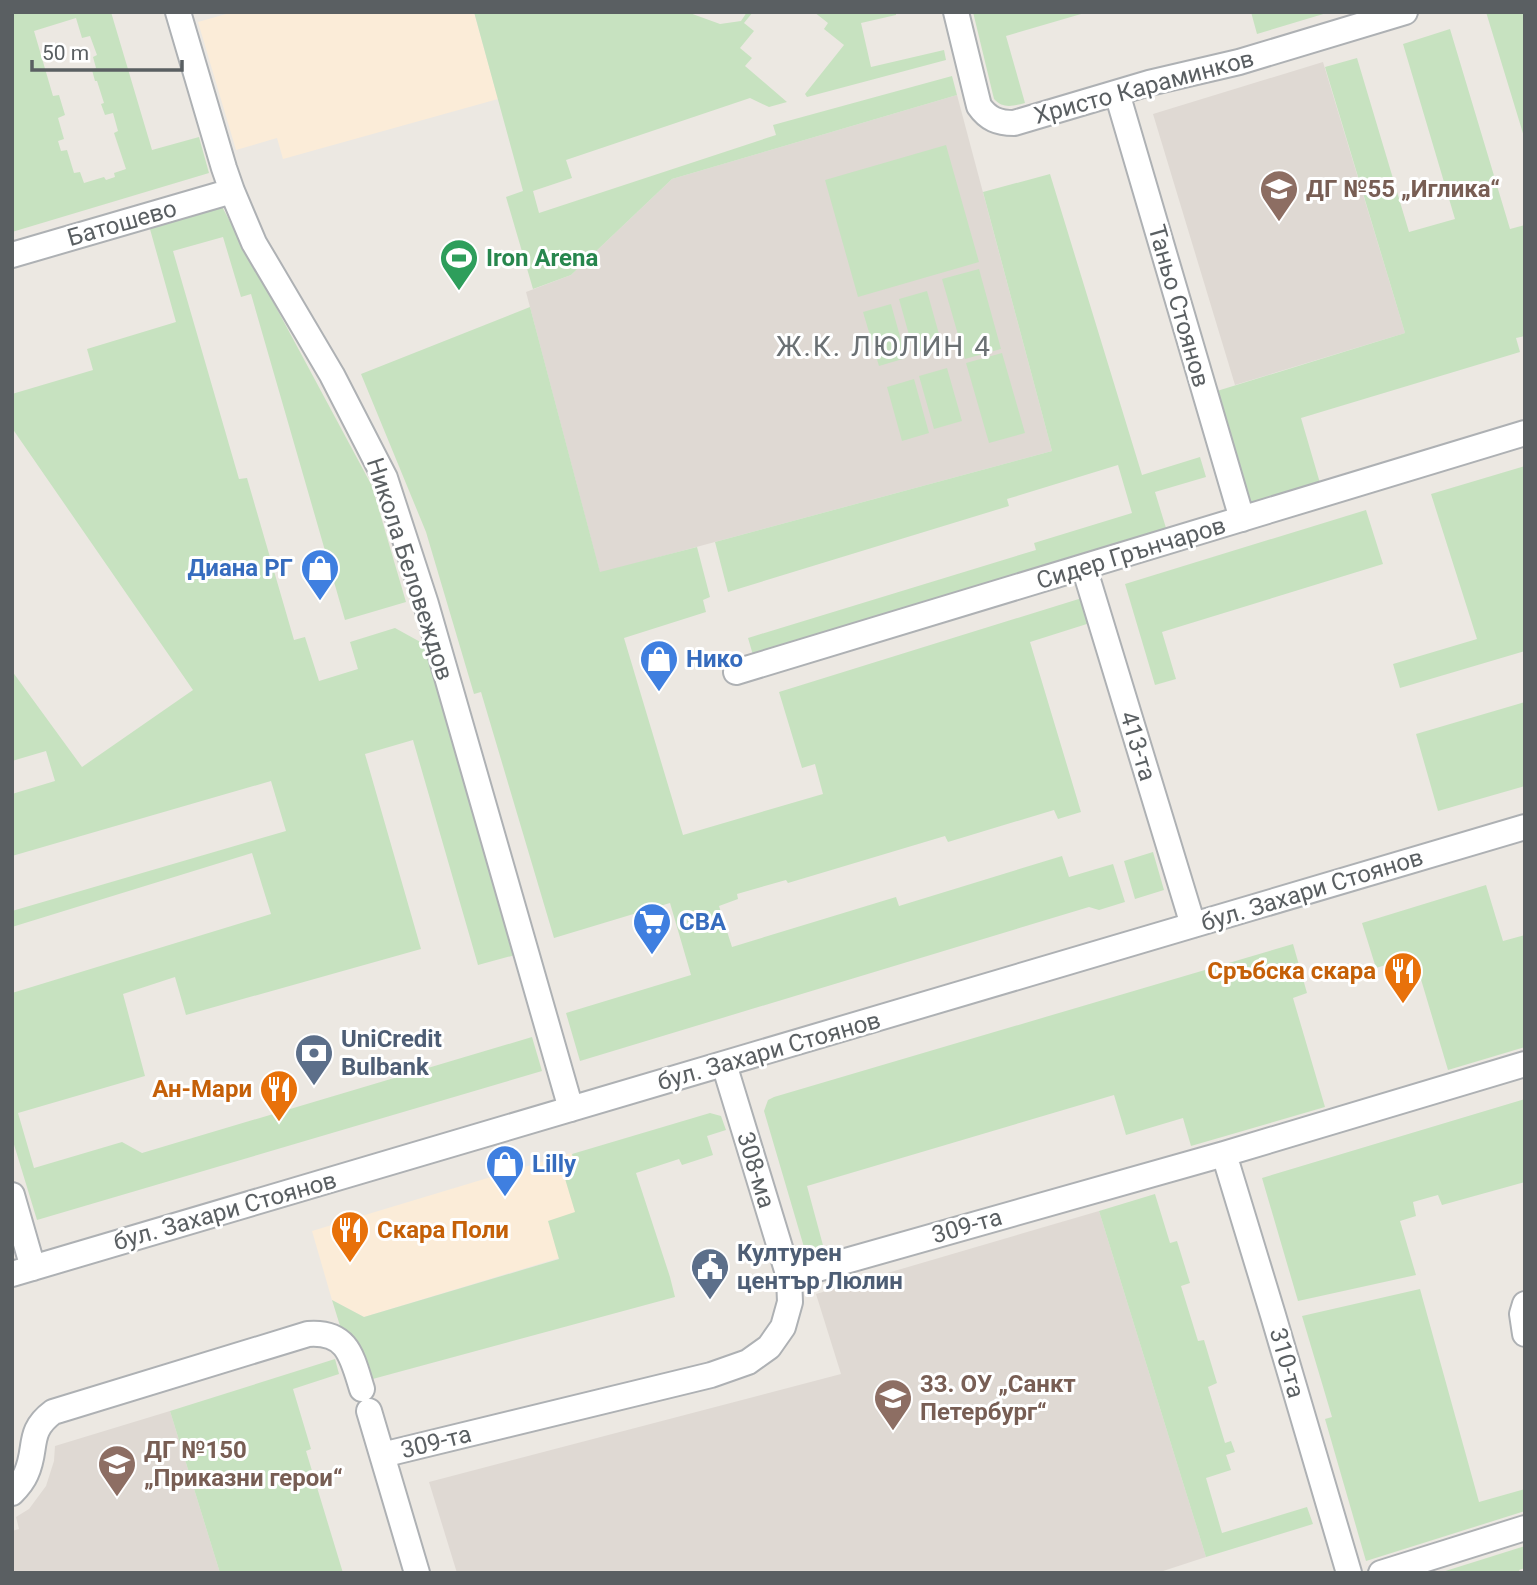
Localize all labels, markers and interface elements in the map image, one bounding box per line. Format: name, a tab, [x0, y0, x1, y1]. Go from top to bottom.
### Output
scale bar	[32, 28, 182, 72]
text: 50 m	[42, 41, 89, 65]
street label: Христо Караминков	[1031, 44, 1257, 130]
school or university icon: ДГ №55 „Иглика“	[1258, 168, 1300, 223]
place label: ДГ №55 „Иглика“	[1306, 175, 1500, 203]
street label: Батошево	[64, 194, 180, 252]
street label: Таньо Стоянов	[1142, 222, 1216, 390]
sports icon: Iron Arena	[438, 237, 480, 292]
place label: Iron Arena	[486, 244, 599, 272]
district label: Ж.К. ЛЮЛИН 4	[776, 330, 992, 363]
street label: Никола Беловеждов	[361, 454, 459, 684]
street label: Сидер Грънчаров	[1033, 511, 1229, 595]
shop icon: Диана РГ	[299, 547, 341, 602]
place label: Диана РГ	[187, 554, 293, 582]
shop icon: Нико	[638, 638, 680, 693]
place label: Нико	[686, 645, 743, 673]
street label: 413-та	[1114, 708, 1162, 784]
street label: бул. Захари Стоянов	[1198, 843, 1426, 937]
supermarket icon: CBA	[631, 901, 673, 956]
place label: CBA	[679, 908, 727, 936]
restaurant icon: Сръбска скара	[1382, 950, 1424, 1005]
place label: Сръбска скара	[1207, 957, 1376, 985]
street label: бул. Захари Стоянов	[654, 1006, 884, 1096]
place label: UniCredit Bulbank	[341, 1025, 442, 1081]
bank icon: UniCredit Bulbank	[293, 1032, 335, 1087]
restaurant icon: Ан-Мари	[258, 1068, 300, 1123]
place label: Ан-Мари	[152, 1075, 252, 1103]
street label: 308-ма	[731, 1129, 781, 1211]
shop icon: Lilly	[484, 1143, 526, 1198]
place label: Lilly	[532, 1150, 577, 1178]
street label: бул. Захари Стоянов	[110, 1166, 340, 1256]
street label: 309-та	[929, 1203, 1005, 1249]
restaurant icon: Скара Поли	[329, 1209, 371, 1264]
place label: Скара Поли	[377, 1216, 509, 1244]
place label: Културен център Люлин	[737, 1239, 903, 1295]
public building icon: Културен център Люлин	[689, 1246, 731, 1301]
street label: 310-та	[1264, 1325, 1310, 1401]
place label: 33. ОУ „Санкт Петербург“	[920, 1370, 1076, 1426]
school or university icon: 33. ОУ „Санкт Петербург“	[872, 1377, 914, 1432]
street label: 309-та	[398, 1420, 474, 1464]
place label: ДГ №150 „Приказни герои“	[144, 1436, 343, 1492]
school or university icon: ДГ №150 „Приказни герои“	[96, 1443, 138, 1498]

